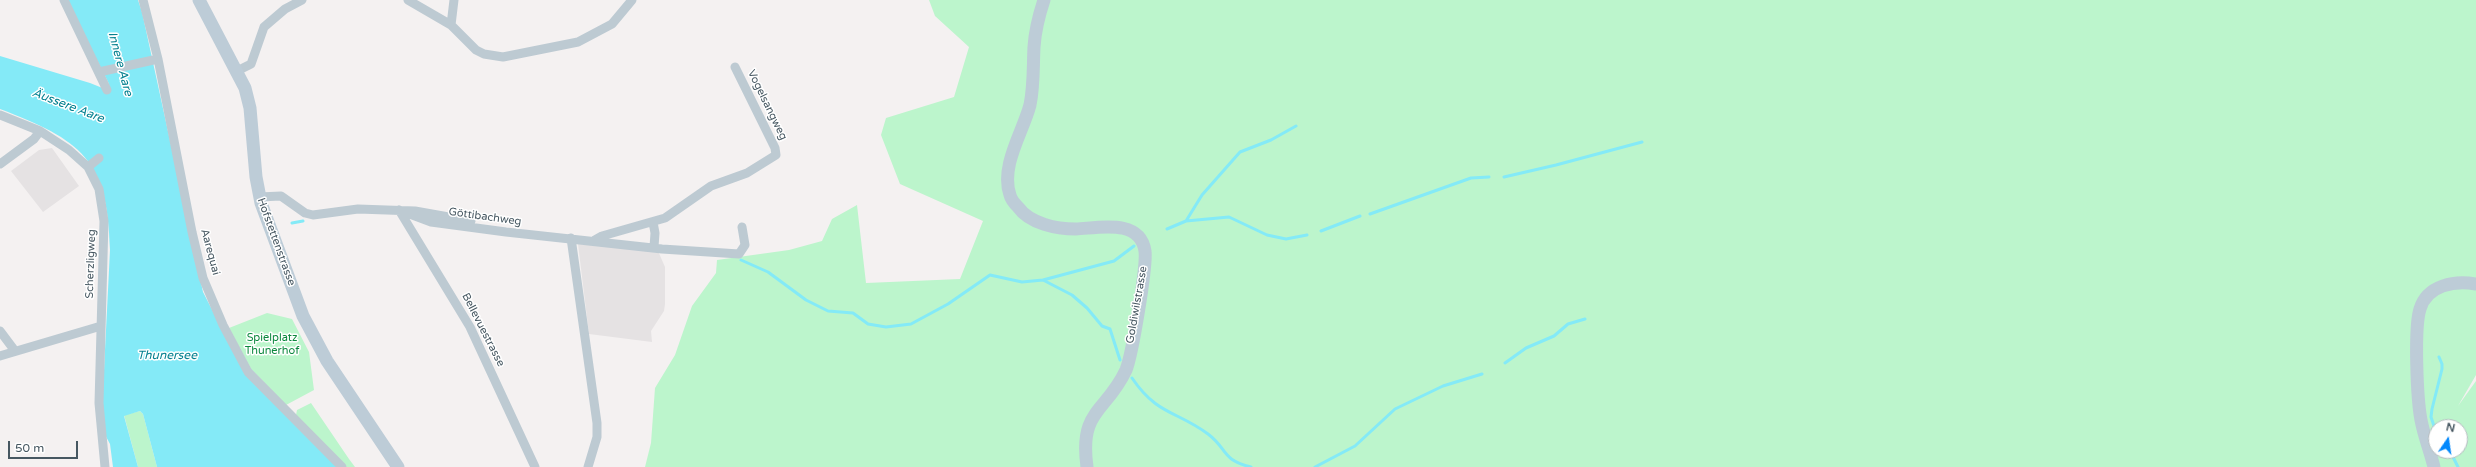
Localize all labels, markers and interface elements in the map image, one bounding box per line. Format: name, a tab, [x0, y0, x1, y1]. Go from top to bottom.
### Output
water label: Innere Aare	[105, 30, 135, 98]
street label: Vogelsangweg	[744, 68, 790, 142]
water label: Äussere Aare	[30, 86, 106, 126]
street label: Hofstettenstrasse	[254, 196, 298, 288]
street label: Göttibachweg	[448, 205, 522, 229]
street label: Aarequai	[198, 227, 222, 277]
street label: Scherzligweg	[83, 229, 99, 299]
street label: Goldiwilstrasse	[1124, 265, 1150, 345]
street label: Bellevuestrasse	[459, 291, 507, 369]
park label: Spielplatz Thunerhof	[245, 331, 299, 357]
water label: Thunersee	[137, 349, 197, 363]
north arrow	[2428, 419, 2468, 459]
text: N	[2445, 420, 2456, 435]
scale bar	[10, 433, 80, 459]
text: 50 m	[15, 441, 44, 455]

